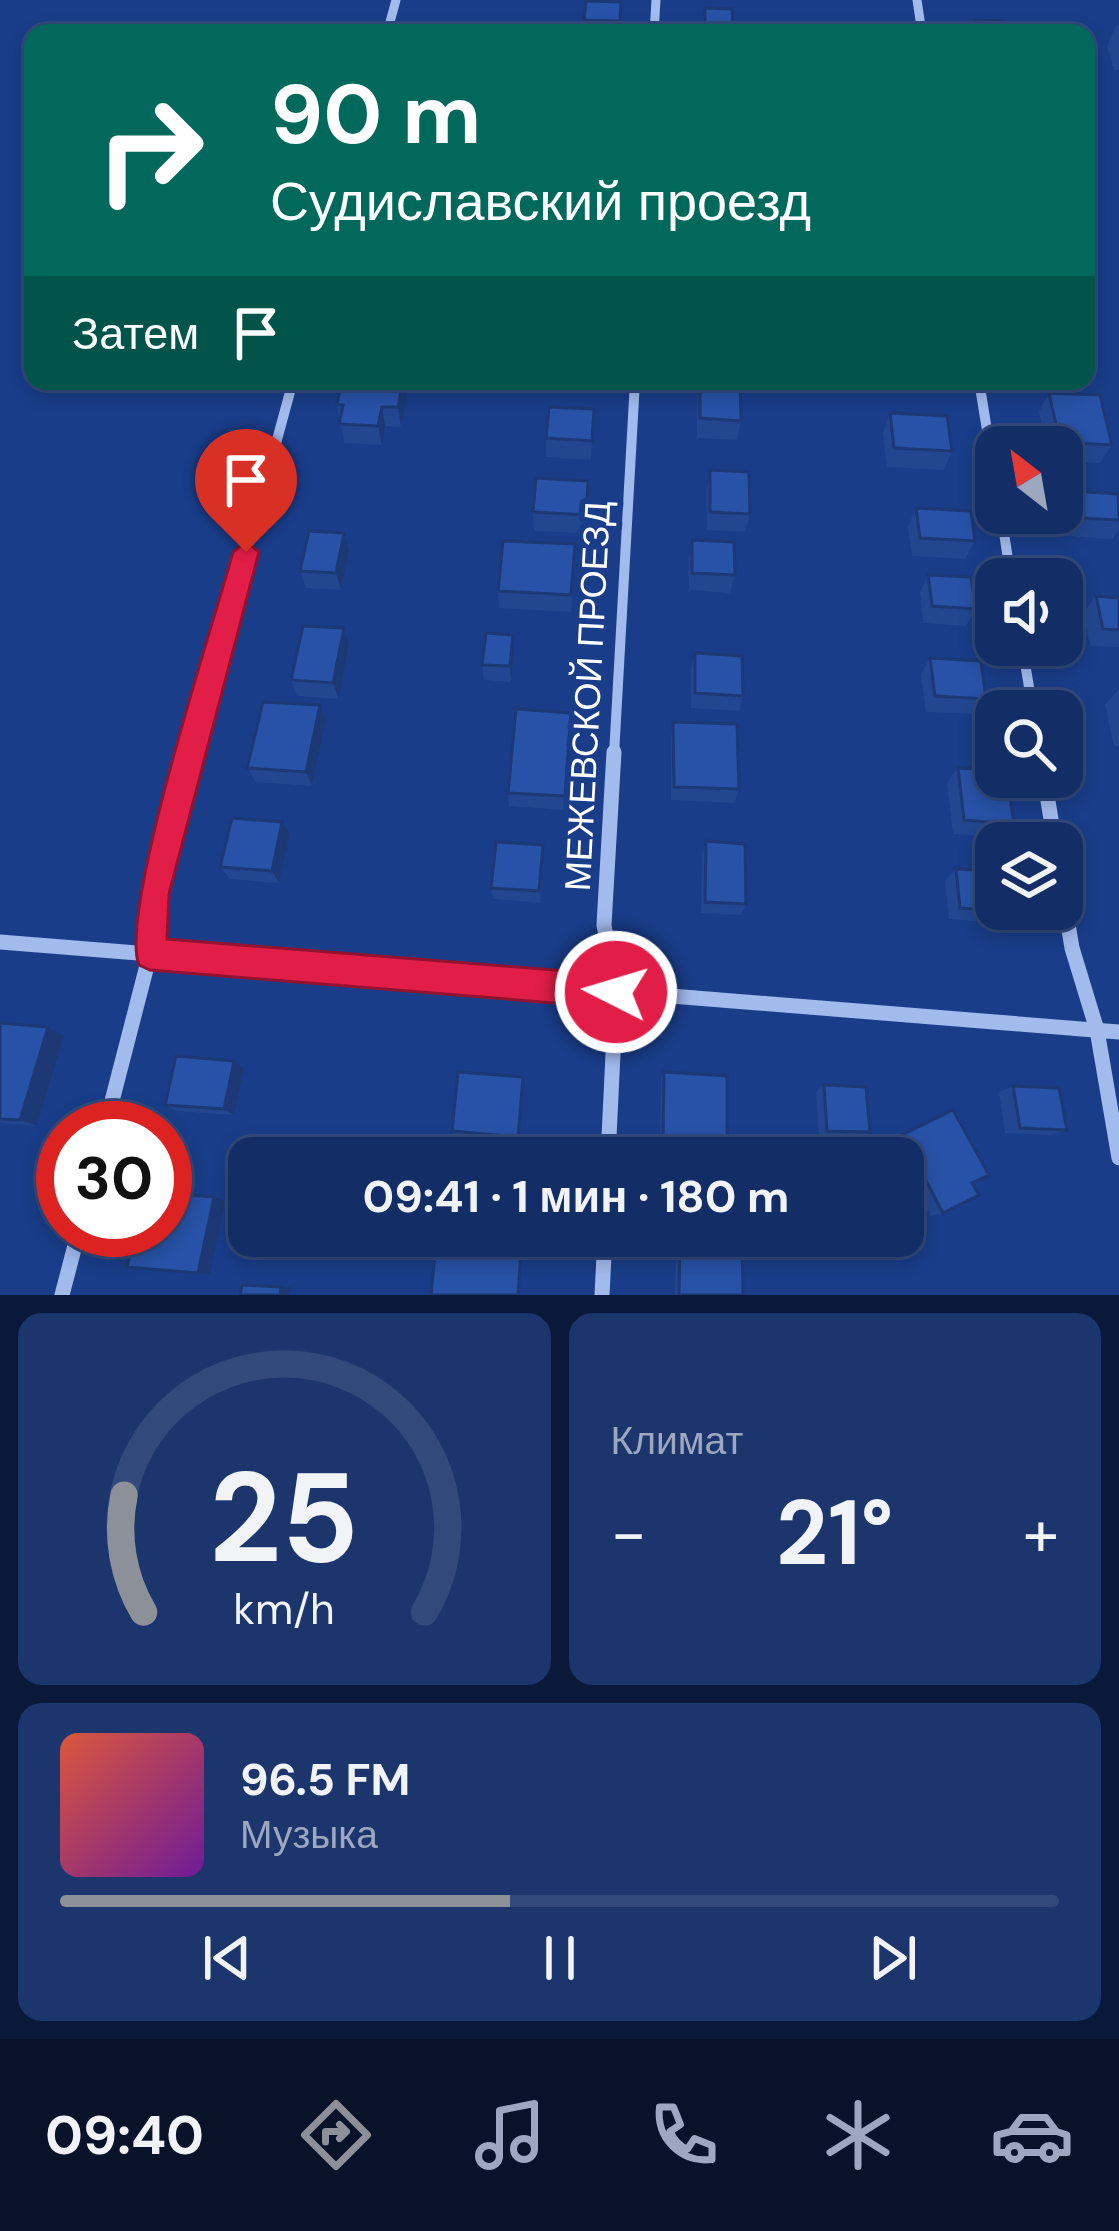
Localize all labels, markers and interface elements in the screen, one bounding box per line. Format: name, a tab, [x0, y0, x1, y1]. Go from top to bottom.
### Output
text: 90 m	[270, 60, 481, 169]
icon: right	[72, 72, 228, 228]
text: Судиславский проезд	[270, 166, 811, 237]
icon: arrive	[223, 300, 289, 366]
text: Затем	[72, 304, 199, 363]
north arrow	[975, 426, 1083, 534]
map controls	[975, 426, 1083, 930]
pin	[195, 429, 297, 552]
icon: arrive	[213, 447, 279, 513]
street label: МЕЖЕВСКОЙ ПРОЕЗД	[554, 500, 621, 892]
button: sound	[975, 558, 1083, 666]
button: search	[975, 690, 1083, 798]
button: layers	[975, 822, 1083, 930]
position arrow	[553, 929, 679, 1055]
speed limit sign: 30	[36, 1101, 192, 1257]
text: 09:41 · 1 мин · 180 m	[363, 1167, 789, 1226]
text: Климат	[611, 1415, 743, 1466]
text: 25	[209, 1437, 359, 1600]
text: 21°	[776, 1475, 893, 1592]
text: −	[611, 1491, 647, 1576]
text: +	[1023, 1491, 1059, 1576]
text: km/h	[234, 1581, 335, 1637]
text: 96.5 FM	[240, 1750, 410, 1809]
text: Музыка	[240, 1809, 378, 1860]
icon: previous	[194, 1925, 260, 1991]
icon: pause	[527, 1925, 593, 1991]
icon: next	[860, 1925, 926, 1991]
icon: directions	[294, 2093, 378, 2177]
icon: music	[468, 2093, 552, 2177]
icon: phone	[642, 2093, 726, 2177]
icon: climate	[816, 2093, 900, 2177]
icon: car	[990, 2093, 1074, 2177]
text: 09:40	[45, 2100, 204, 2171]

